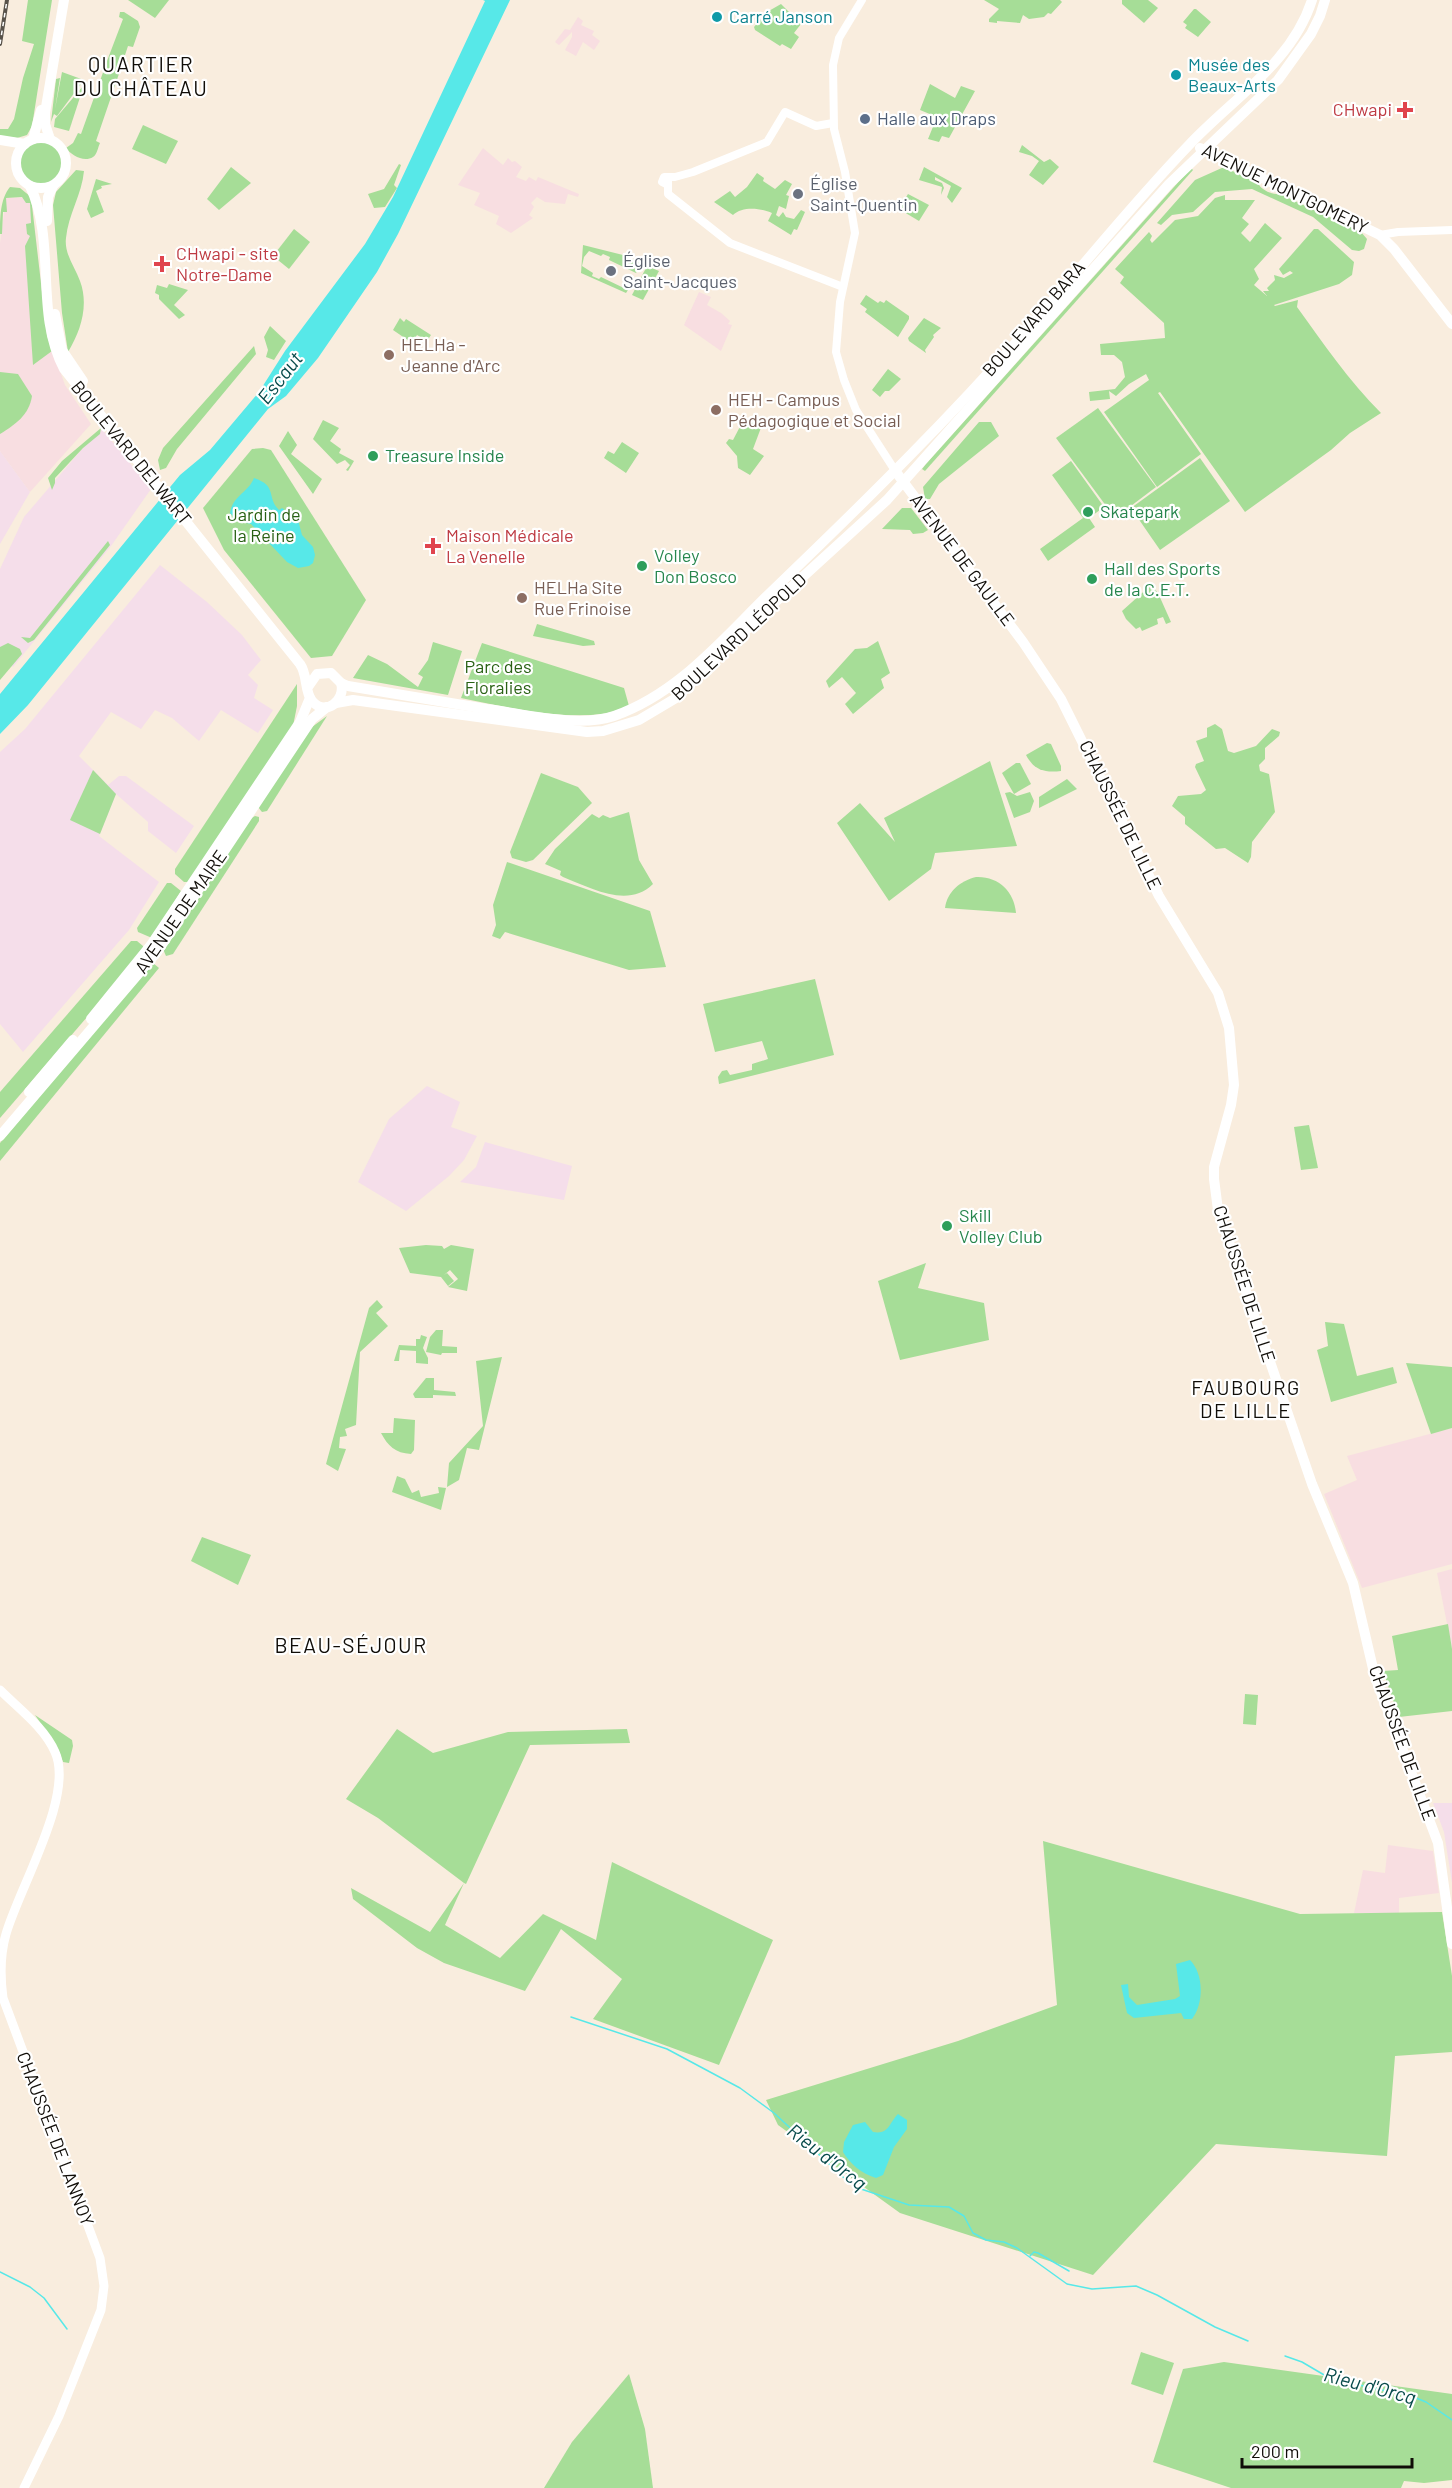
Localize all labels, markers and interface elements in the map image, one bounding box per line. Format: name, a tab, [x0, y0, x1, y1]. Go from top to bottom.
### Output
place label: Carré Janson	[729, 5, 833, 27]
marker: Carré Janson	[710, 10, 724, 24]
district label: QUARTIER DU CHÂTEAU	[74, 51, 208, 100]
place label: Musée des Beaux-Arts	[1188, 53, 1276, 96]
marker: Musée des Beaux-Arts	[1169, 68, 1183, 82]
place label: CHwapi	[1333, 98, 1392, 120]
marker: CHwapi	[1396, 101, 1414, 119]
place label: Halle aux Draps	[877, 107, 996, 129]
marker: Halle aux Draps	[858, 112, 872, 126]
street label: AVENUE MONTGOMERY	[1199, 138, 1372, 238]
place label: Église Saint-Quentin	[810, 172, 918, 215]
marker: Église Saint-Quentin	[791, 187, 805, 201]
place label: CHwapi - site Notre-Dame	[176, 242, 279, 285]
place label: Église Saint-Jacques	[623, 249, 737, 292]
marker: CHwapi - site Notre-Dame	[153, 255, 171, 273]
street label: BOULEVARD BARA	[977, 256, 1089, 380]
marker: Église Saint-Jacques	[604, 264, 618, 278]
place label: HELHa - Jeanne d'Arc	[401, 333, 500, 376]
water label: Escaut	[252, 347, 307, 408]
marker: HELHa - Jeanne d'Arc	[382, 348, 396, 362]
street label: BOULEVARD DELWART	[67, 376, 197, 529]
place label: HEH - Campus Pédagogique et Social	[728, 388, 901, 431]
marker: HEH - Campus Pédagogique et Social	[709, 403, 723, 417]
place label: Treasure Inside	[385, 444, 504, 466]
marker: Treasure Inside	[366, 449, 380, 463]
street label: AVENUE DE GAULLE	[906, 489, 1020, 630]
place label: Skatepark	[1100, 500, 1179, 522]
park label: Jardin de la Reine	[227, 503, 301, 546]
marker: Skatepark	[1081, 505, 1095, 519]
place label: Maison Médicale La Venelle	[446, 524, 574, 567]
marker: Maison Médicale La Venelle	[424, 537, 442, 555]
place label: Volley Don Bosco	[654, 544, 737, 587]
place label: Hall des Sports de la C.E.T.	[1104, 557, 1221, 600]
marker: Volley Don Bosco	[635, 559, 649, 573]
street label: BOULEVARD LÉOPOLD	[666, 568, 810, 705]
marker: Hall des Sports de la C.E.T.	[1085, 572, 1099, 586]
place label: HELHa Site Rue Frinoise	[534, 576, 631, 619]
marker: HELHa Site Rue Frinoise	[515, 591, 529, 605]
park label: Parc des Floralies	[464, 655, 532, 698]
street label: CHAUSSÉE DE LILLE	[1075, 736, 1167, 893]
street label: AVENUE DE MAIRE	[129, 845, 231, 977]
street label: CHAUSSÉE DE LILLE	[1209, 1203, 1281, 1365]
place label: Skill Volley Club	[959, 1204, 1043, 1247]
marker: Skill Volley Club	[940, 1219, 954, 1233]
district label: FAUBOURG DE LILLE	[1191, 1375, 1301, 1422]
district label: BEAU-SÉJOUR	[274, 1632, 428, 1657]
street label: CHAUSSÉE DE LILLE	[1365, 1662, 1441, 1823]
street label: CHAUSSÉE DE LANNOY	[13, 2049, 99, 2229]
water label: Rieu d'Orcq	[783, 2118, 872, 2195]
water label: Rieu d'Orcq	[1322, 2361, 1419, 2409]
scale bar	[1242, 2431, 1412, 2469]
text: 200 m	[1251, 2440, 1299, 2462]

